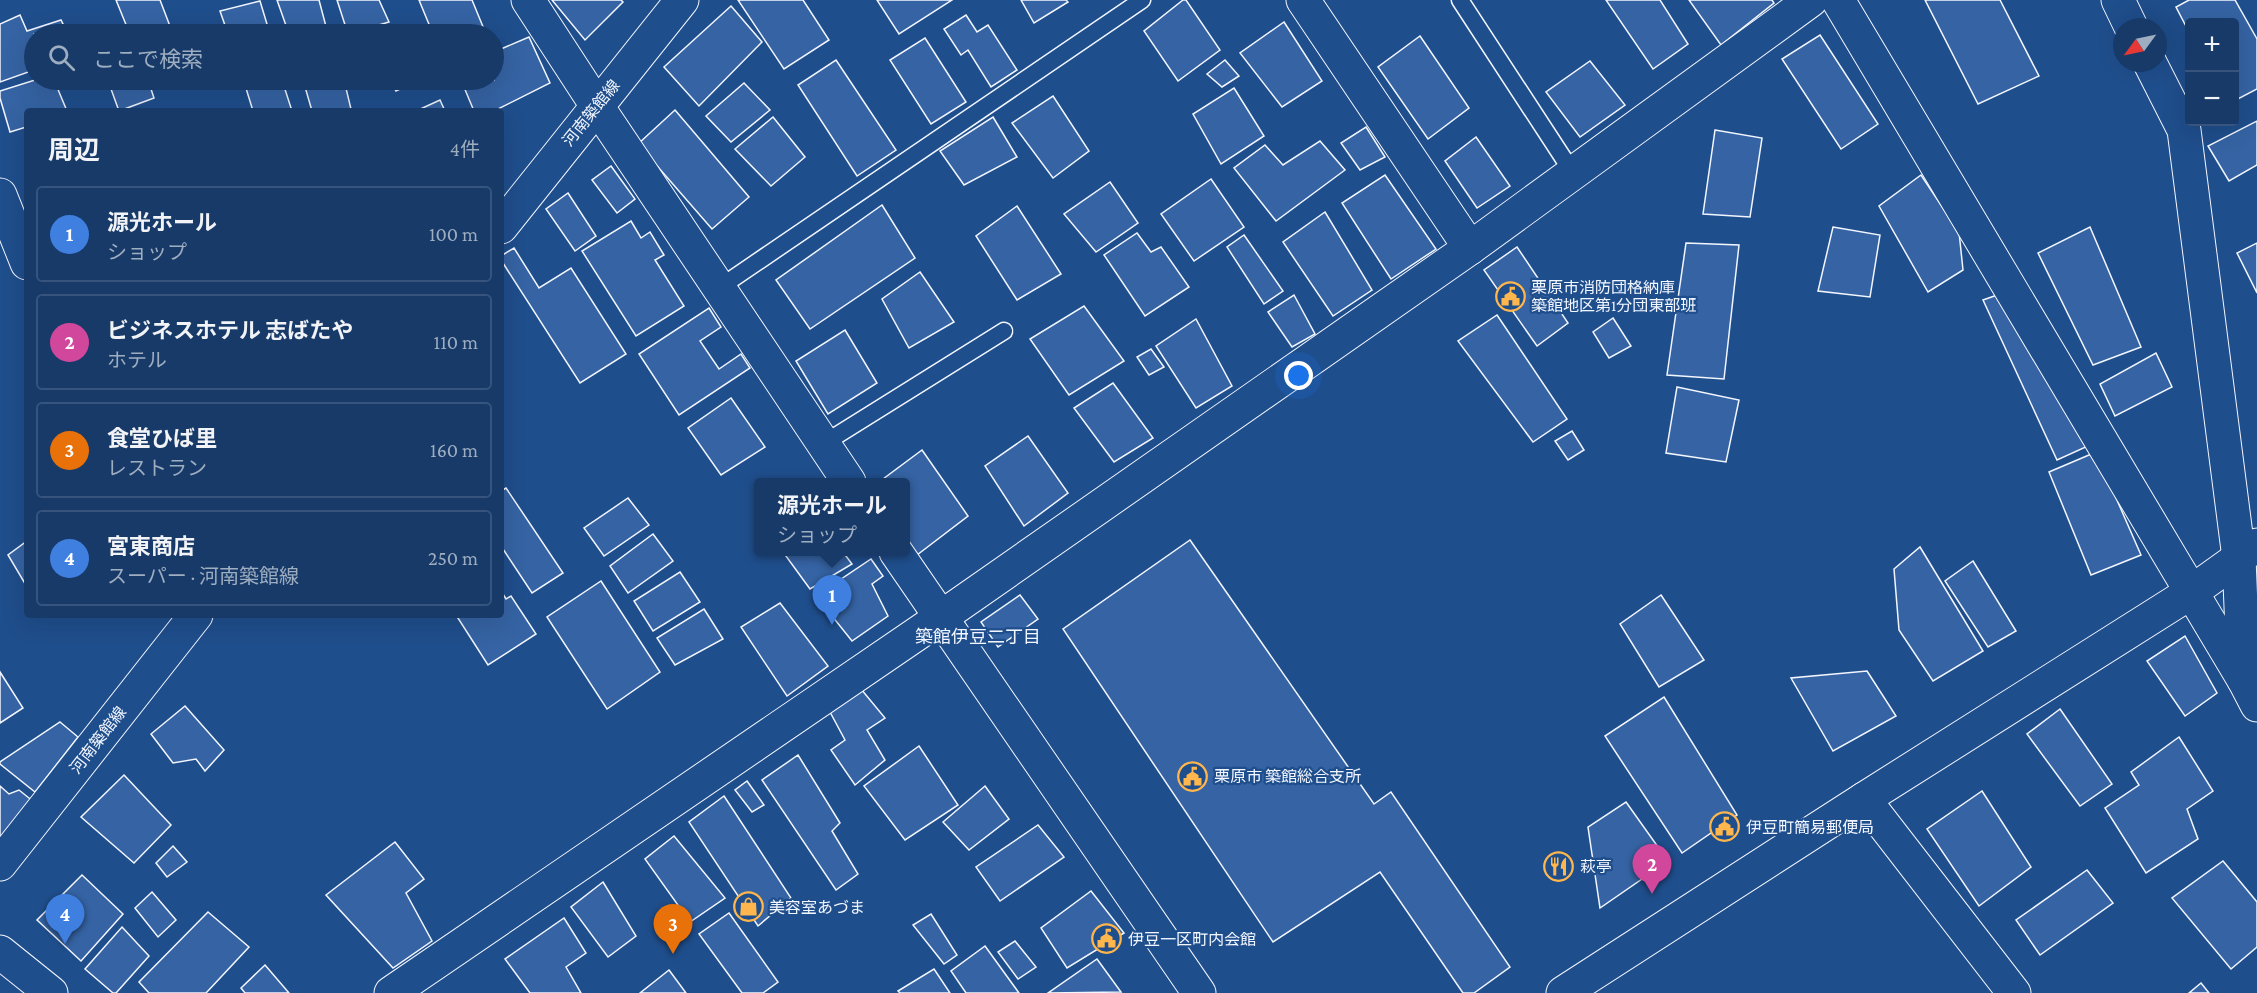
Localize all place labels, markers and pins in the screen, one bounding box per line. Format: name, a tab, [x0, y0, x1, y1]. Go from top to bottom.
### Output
place label: 栗原市消防団格納庫 築館地区第1分団東部班	[1531, 279, 1696, 314]
public building icon: 栗原市消防団格納庫 築館地区第1分団東部班	[1494, 280, 1526, 312]
pin: 1	[812, 576, 852, 625]
public building icon: 栗原市 築館総合支所	[1177, 760, 1209, 792]
place label: 栗原市 築館総合支所	[1214, 768, 1361, 785]
public building icon: 伊豆町簡易郵便局	[1709, 811, 1741, 843]
place label: 伊豆町簡易郵便局	[1746, 819, 1874, 836]
pin: 2	[1632, 844, 1672, 894]
restaurant icon: 萩亭	[1543, 850, 1575, 882]
place label: 萩亭	[1580, 858, 1612, 875]
shop icon: 美容室あづま	[732, 891, 764, 923]
pin: 4	[46, 894, 84, 944]
place label: 美容室あづま	[769, 899, 865, 916]
pin: 3	[654, 904, 692, 954]
public building icon: 伊豆一区町内会館	[1091, 923, 1123, 955]
place label: 伊豆一区町内会館	[1128, 931, 1256, 948]

